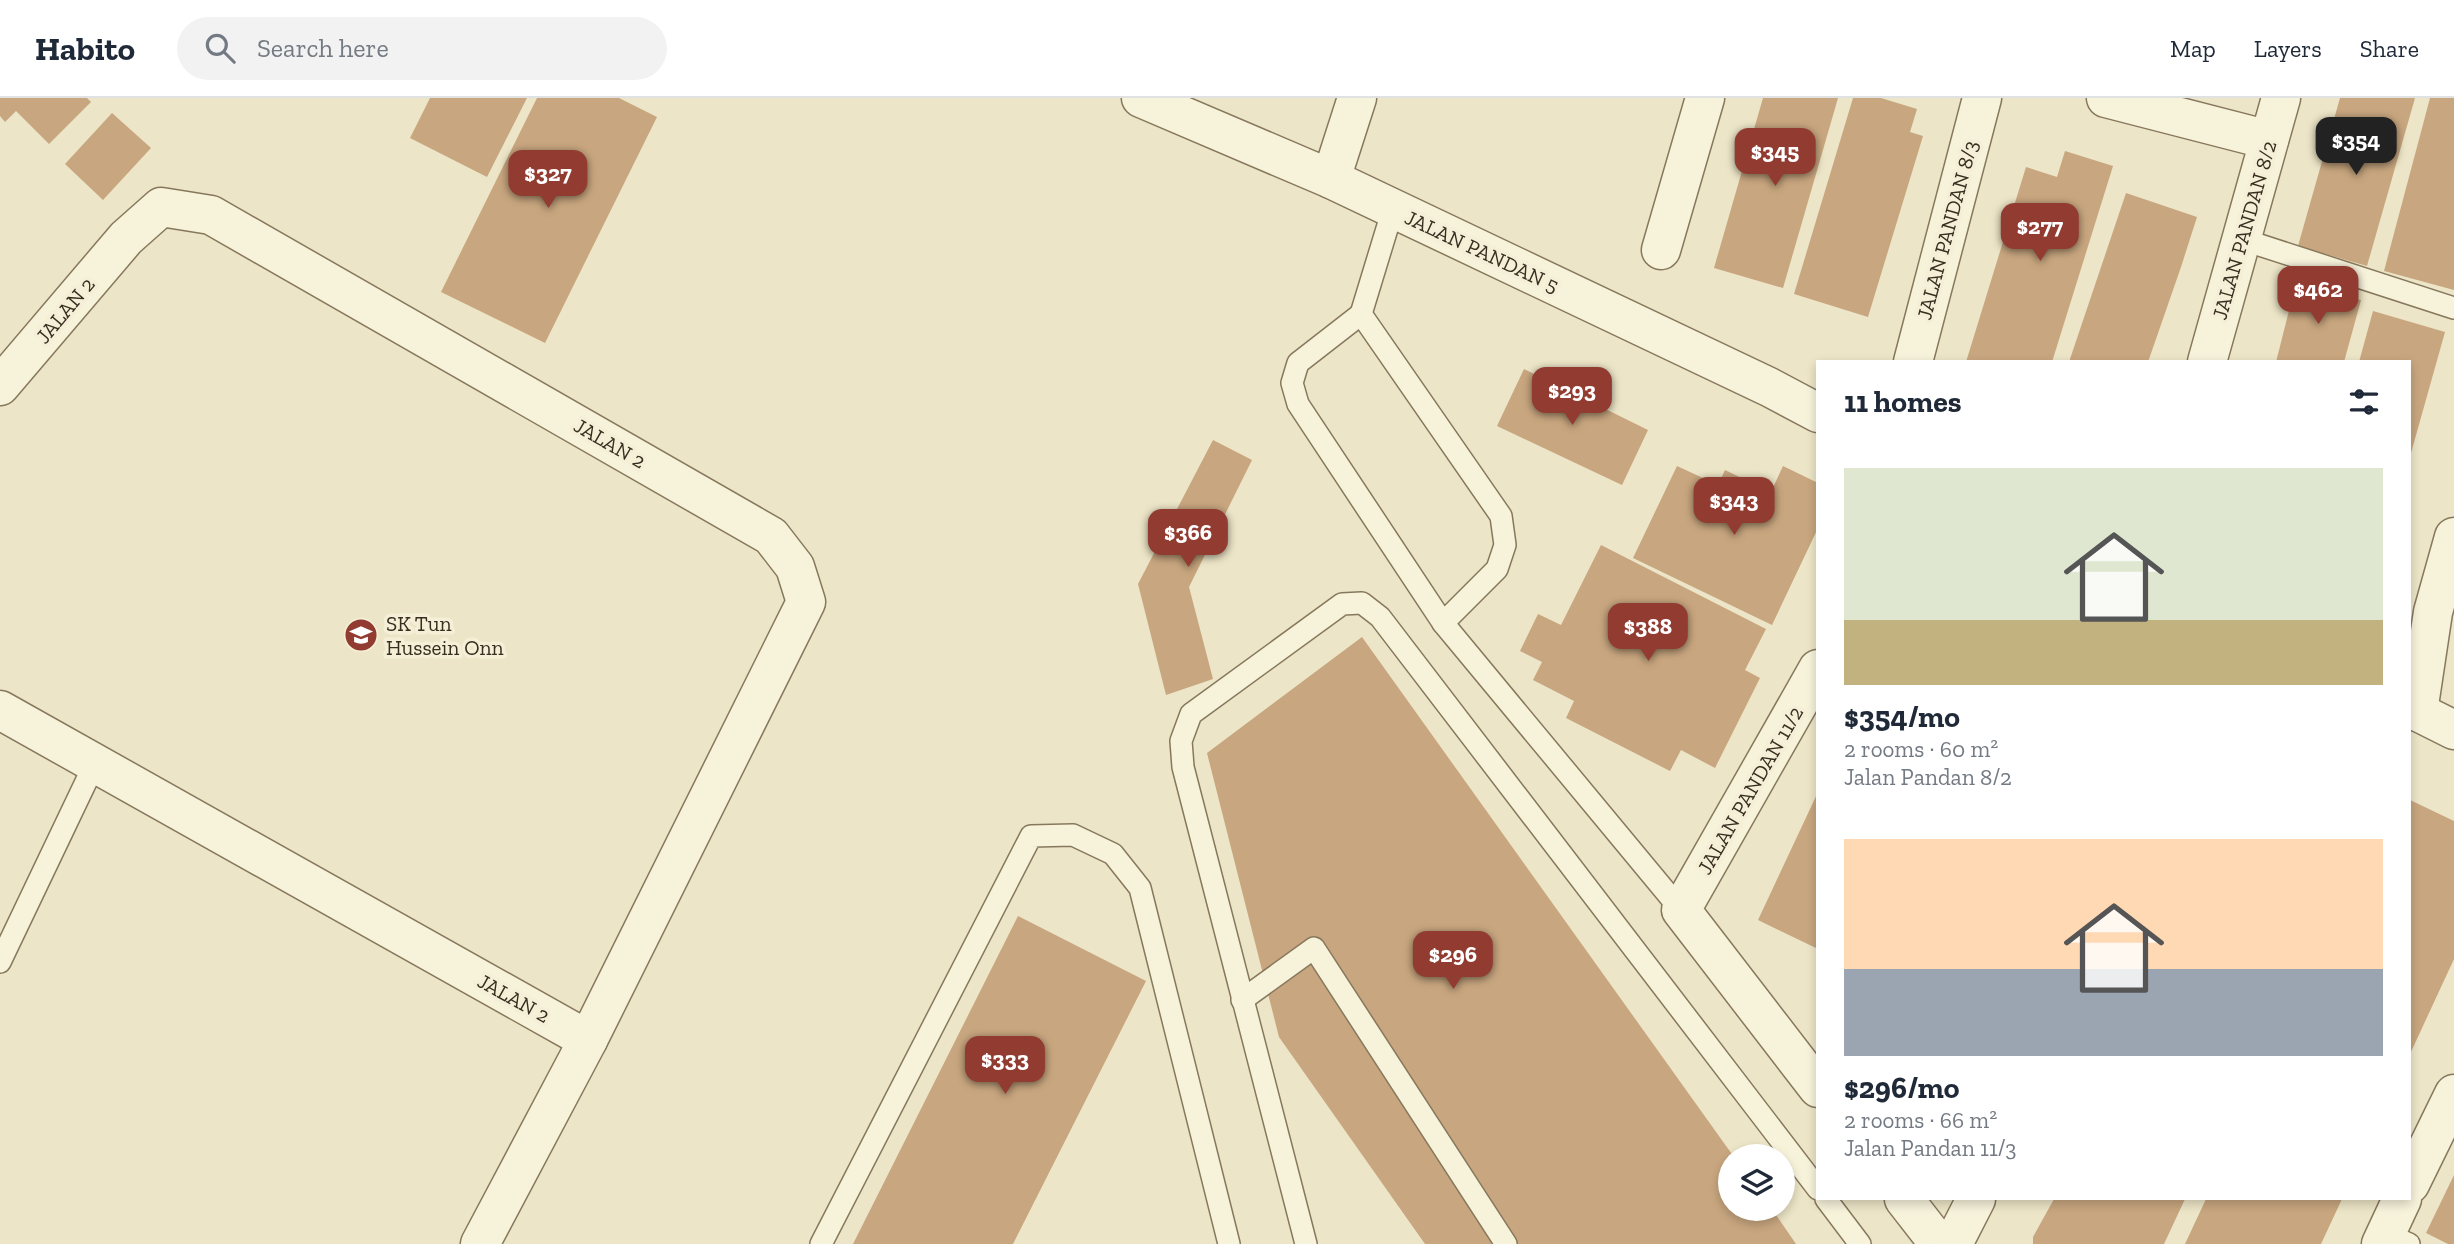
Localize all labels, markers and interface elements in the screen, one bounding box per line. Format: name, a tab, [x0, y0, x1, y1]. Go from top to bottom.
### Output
search box	[177, 17, 667, 80]
text: Habito	[35, 29, 135, 68]
icon: search	[201, 29, 239, 67]
text: Search here	[257, 32, 389, 64]
text: Map	[2170, 34, 2216, 63]
text: Layers	[2254, 34, 2322, 63]
text: Share	[2360, 34, 2419, 63]
pin: $354	[2315, 118, 2397, 177]
text: $354	[2332, 126, 2380, 154]
pin: $345	[1734, 129, 1816, 188]
text: $345	[1751, 137, 1799, 165]
street label: JALAN PANDAN 8/3	[1911, 138, 1983, 322]
street label: JALAN PANDAN 8/2	[2206, 138, 2282, 322]
pin: $327	[507, 150, 589, 210]
text: $327	[524, 159, 572, 187]
street label: JALAN PANDAN 5	[1401, 204, 1563, 298]
pin: $277	[1999, 204, 2081, 263]
text: $277	[2017, 212, 2063, 240]
pin: $462	[2277, 266, 2359, 326]
street label: JALAN 2	[30, 272, 100, 348]
text: $462	[2293, 275, 2343, 303]
pin: $293	[1531, 368, 1613, 427]
text: $293	[1548, 376, 1596, 404]
icon: filters	[2345, 383, 2383, 421]
text: 11 homes	[1844, 384, 1962, 420]
street label: JALAN 2	[570, 413, 650, 473]
pin: $343	[1693, 478, 1775, 537]
text: $343	[1710, 486, 1758, 514]
pin: $366	[1147, 510, 1229, 569]
icon: home	[2051, 514, 2177, 640]
text: $366	[1164, 518, 1212, 546]
pin: $388	[1607, 603, 1689, 663]
place label: SK Tun Hussein Onn	[386, 611, 504, 660]
text: $388	[1624, 612, 1672, 640]
school or university icon: SK Tun Hussein Onn	[342, 616, 380, 654]
text: $354/mo	[1844, 699, 1960, 735]
street label: JALAN PANDAN 11/2	[1692, 702, 1808, 878]
text: 2 rooms · 60 m²	[1844, 735, 1998, 763]
text: Jalan Pandan 8/2	[1844, 763, 2012, 791]
icon: home	[2051, 885, 2177, 1011]
pin: $296	[1412, 932, 1494, 991]
text: $296	[1429, 940, 1477, 968]
street label: JALAN 2	[474, 968, 554, 1028]
pin: $333	[964, 1037, 1046, 1096]
text: $333	[981, 1045, 1029, 1073]
text: $296/mo	[1844, 1070, 1959, 1106]
text: 2 rooms · 66 m²	[1844, 1106, 1997, 1134]
text: Jalan Pandan 11/3	[1844, 1134, 2017, 1162]
map controls	[1718, 1144, 1795, 1221]
button: layers	[1718, 1144, 1795, 1221]

